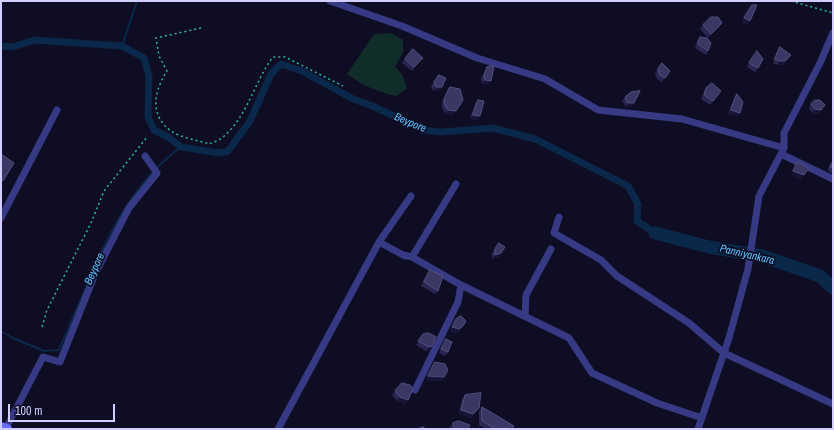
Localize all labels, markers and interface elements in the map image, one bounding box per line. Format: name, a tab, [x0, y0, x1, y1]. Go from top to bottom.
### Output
water label: Beypore	[392, 110, 428, 136]
water label: Panniyankara	[718, 242, 776, 268]
water label: Beypore	[82, 251, 108, 287]
scale bar	[10, 396, 117, 422]
text: 100 m	[15, 403, 42, 419]

